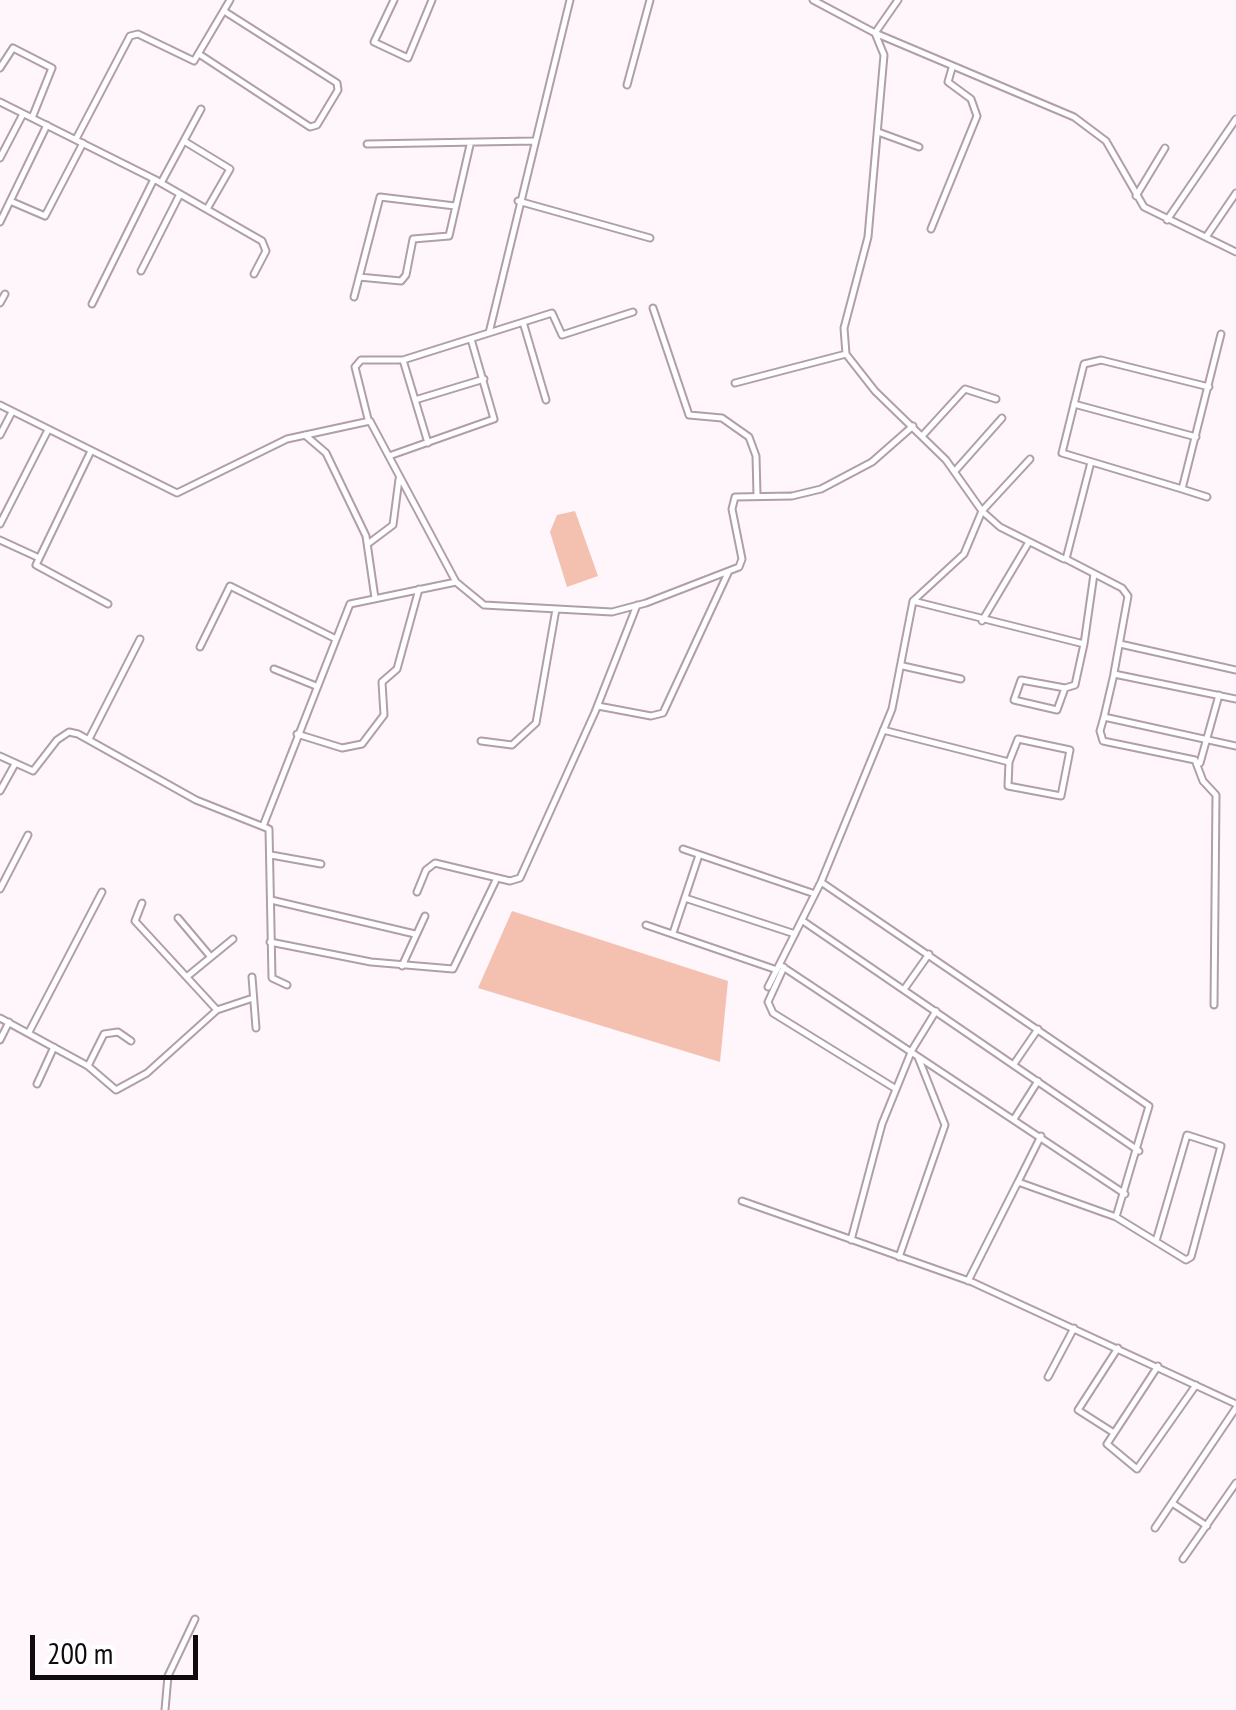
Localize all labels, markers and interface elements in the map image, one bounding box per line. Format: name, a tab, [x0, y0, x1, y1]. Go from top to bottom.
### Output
scale bar	[35, 1615, 202, 1677]
text: 200 m	[47, 1633, 113, 1672]

